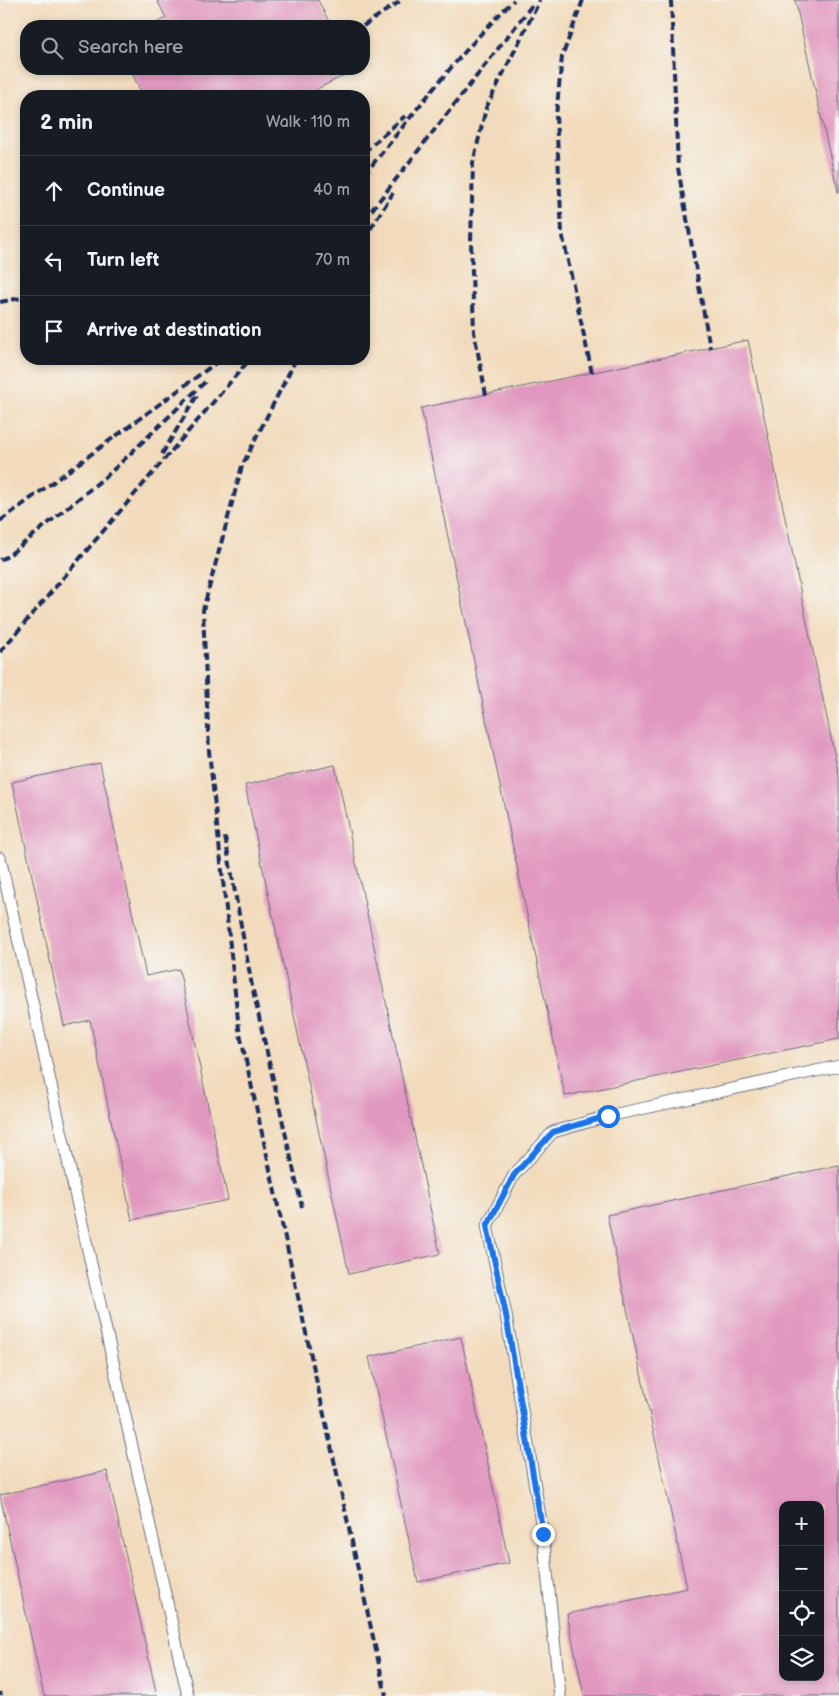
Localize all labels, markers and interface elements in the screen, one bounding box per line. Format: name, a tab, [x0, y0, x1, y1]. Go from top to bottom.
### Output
search box	[20, 20, 370, 75]
icon: search	[38, 34, 66, 62]
text: Search here	[78, 36, 183, 59]
text: 2 min	[40, 110, 93, 135]
text: Walk · 110 m	[266, 113, 350, 132]
icon: ahead	[40, 177, 68, 205]
text: Continue	[87, 179, 165, 202]
text: 40 m	[313, 181, 350, 200]
icon: left	[40, 247, 68, 275]
text: Turn left	[87, 249, 159, 272]
text: 70 m	[315, 251, 350, 270]
icon: arrive	[40, 317, 68, 345]
text: Arrive at destination	[87, 319, 262, 342]
route start	[597, 1105, 620, 1128]
map controls	[779, 1501, 824, 1681]
button: +	[779, 1501, 824, 1546]
route end	[532, 1523, 555, 1546]
button: −	[779, 1546, 824, 1591]
button: locate	[779, 1591, 824, 1636]
button: layers	[779, 1636, 824, 1681]

